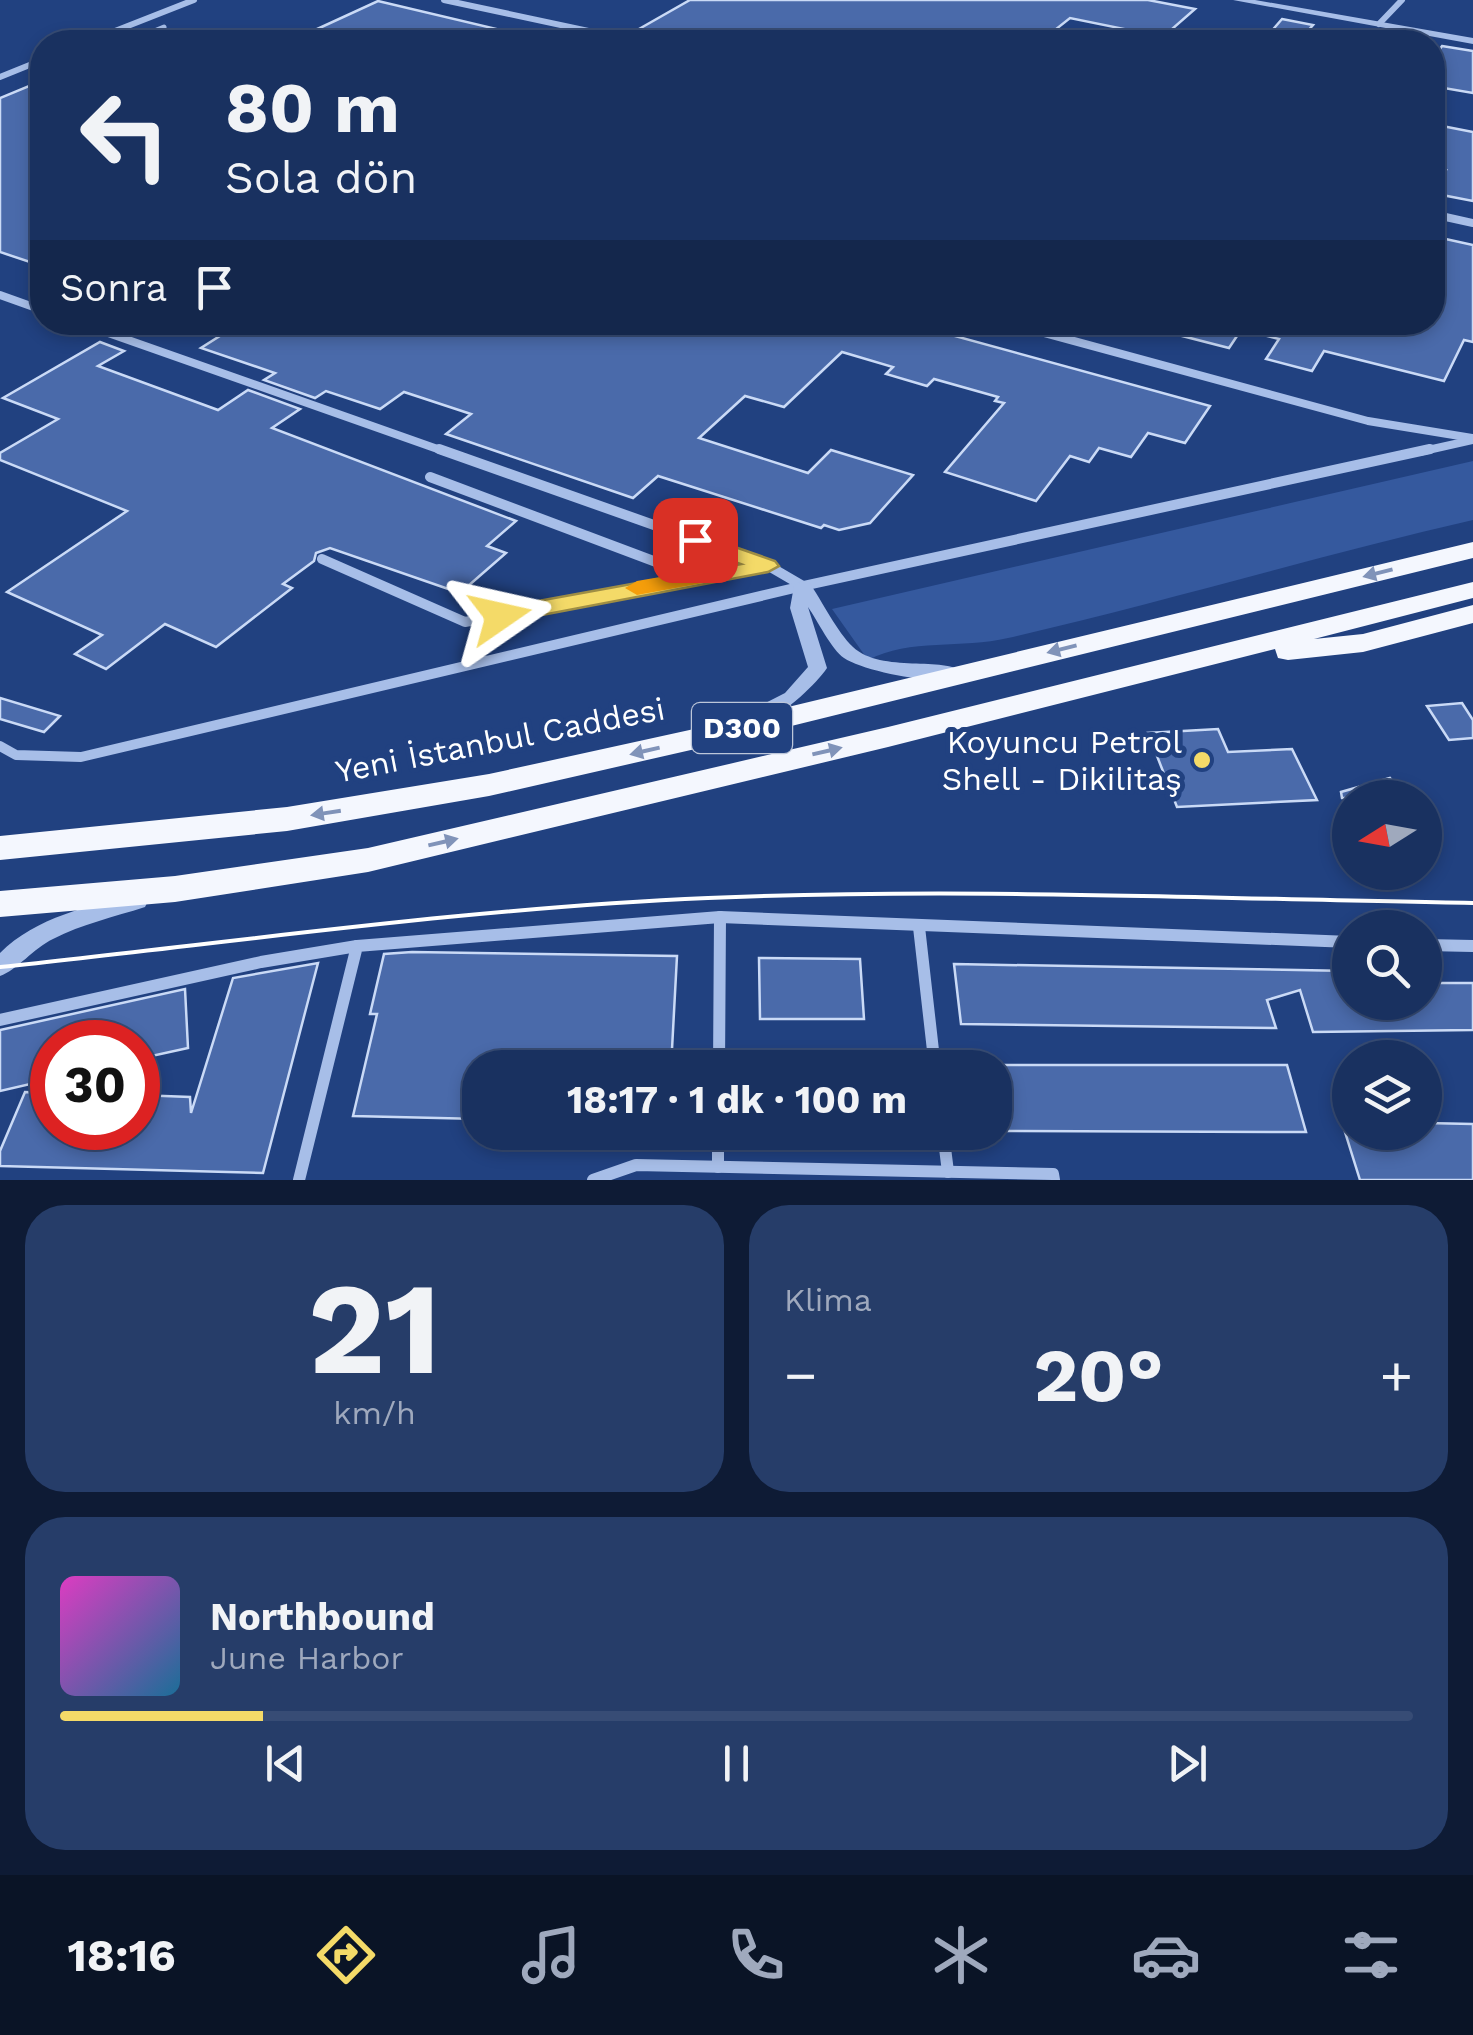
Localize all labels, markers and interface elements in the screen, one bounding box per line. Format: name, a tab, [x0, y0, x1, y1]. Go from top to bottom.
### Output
text: 80 m	[225, 67, 400, 149]
icon: left	[60, 70, 190, 200]
text: Sola dön	[225, 151, 417, 204]
icon: arrive	[187, 260, 242, 315]
text: Sonra	[60, 266, 167, 310]
pin	[653, 498, 738, 583]
icon: arrive	[668, 513, 723, 568]
position arrow	[448, 564, 552, 668]
one-way arrow	[1362, 566, 1393, 581]
one-way arrow	[1046, 642, 1077, 657]
street label: Yeni İstanbul Caddesi	[332, 689, 668, 791]
road number: D300	[692, 703, 792, 753]
place label: Koyuncu Petrol Shell - Dikilitaş	[942, 723, 1182, 798]
one-way arrow	[812, 743, 843, 758]
one-way arrow	[629, 744, 660, 759]
marker: Koyuncu Petrol Shell - Dikilitaş	[1191, 749, 1213, 771]
north arrow	[1332, 780, 1442, 890]
map controls	[1332, 780, 1442, 1150]
one-way arrow	[309, 806, 341, 821]
one-way arrow	[428, 834, 459, 849]
button: search	[1332, 910, 1442, 1020]
speed limit sign: 30	[30, 1020, 160, 1150]
button: layers	[1332, 1040, 1442, 1150]
text: 18:17 · 1 dk · 100 m	[567, 1078, 907, 1122]
text: 21	[308, 1252, 441, 1405]
text: Klima	[784, 1281, 872, 1319]
text: 20°	[1033, 1331, 1164, 1419]
text: −	[784, 1343, 817, 1407]
text: +	[1380, 1343, 1413, 1407]
text: km/h	[333, 1394, 416, 1432]
text: Northbound	[210, 1595, 435, 1639]
text: June Harbor	[210, 1639, 404, 1677]
icon: previous	[258, 1736, 313, 1791]
icon: pause	[709, 1736, 764, 1791]
icon: next	[1160, 1736, 1215, 1791]
icon: directions	[311, 1920, 381, 1990]
icon: music	[516, 1920, 586, 1990]
icon: phone	[721, 1920, 791, 1990]
icon: climate	[926, 1920, 996, 1990]
icon: car	[1131, 1920, 1201, 1990]
icon: filters	[1336, 1920, 1406, 1990]
text: 18:16	[67, 1929, 176, 1982]

